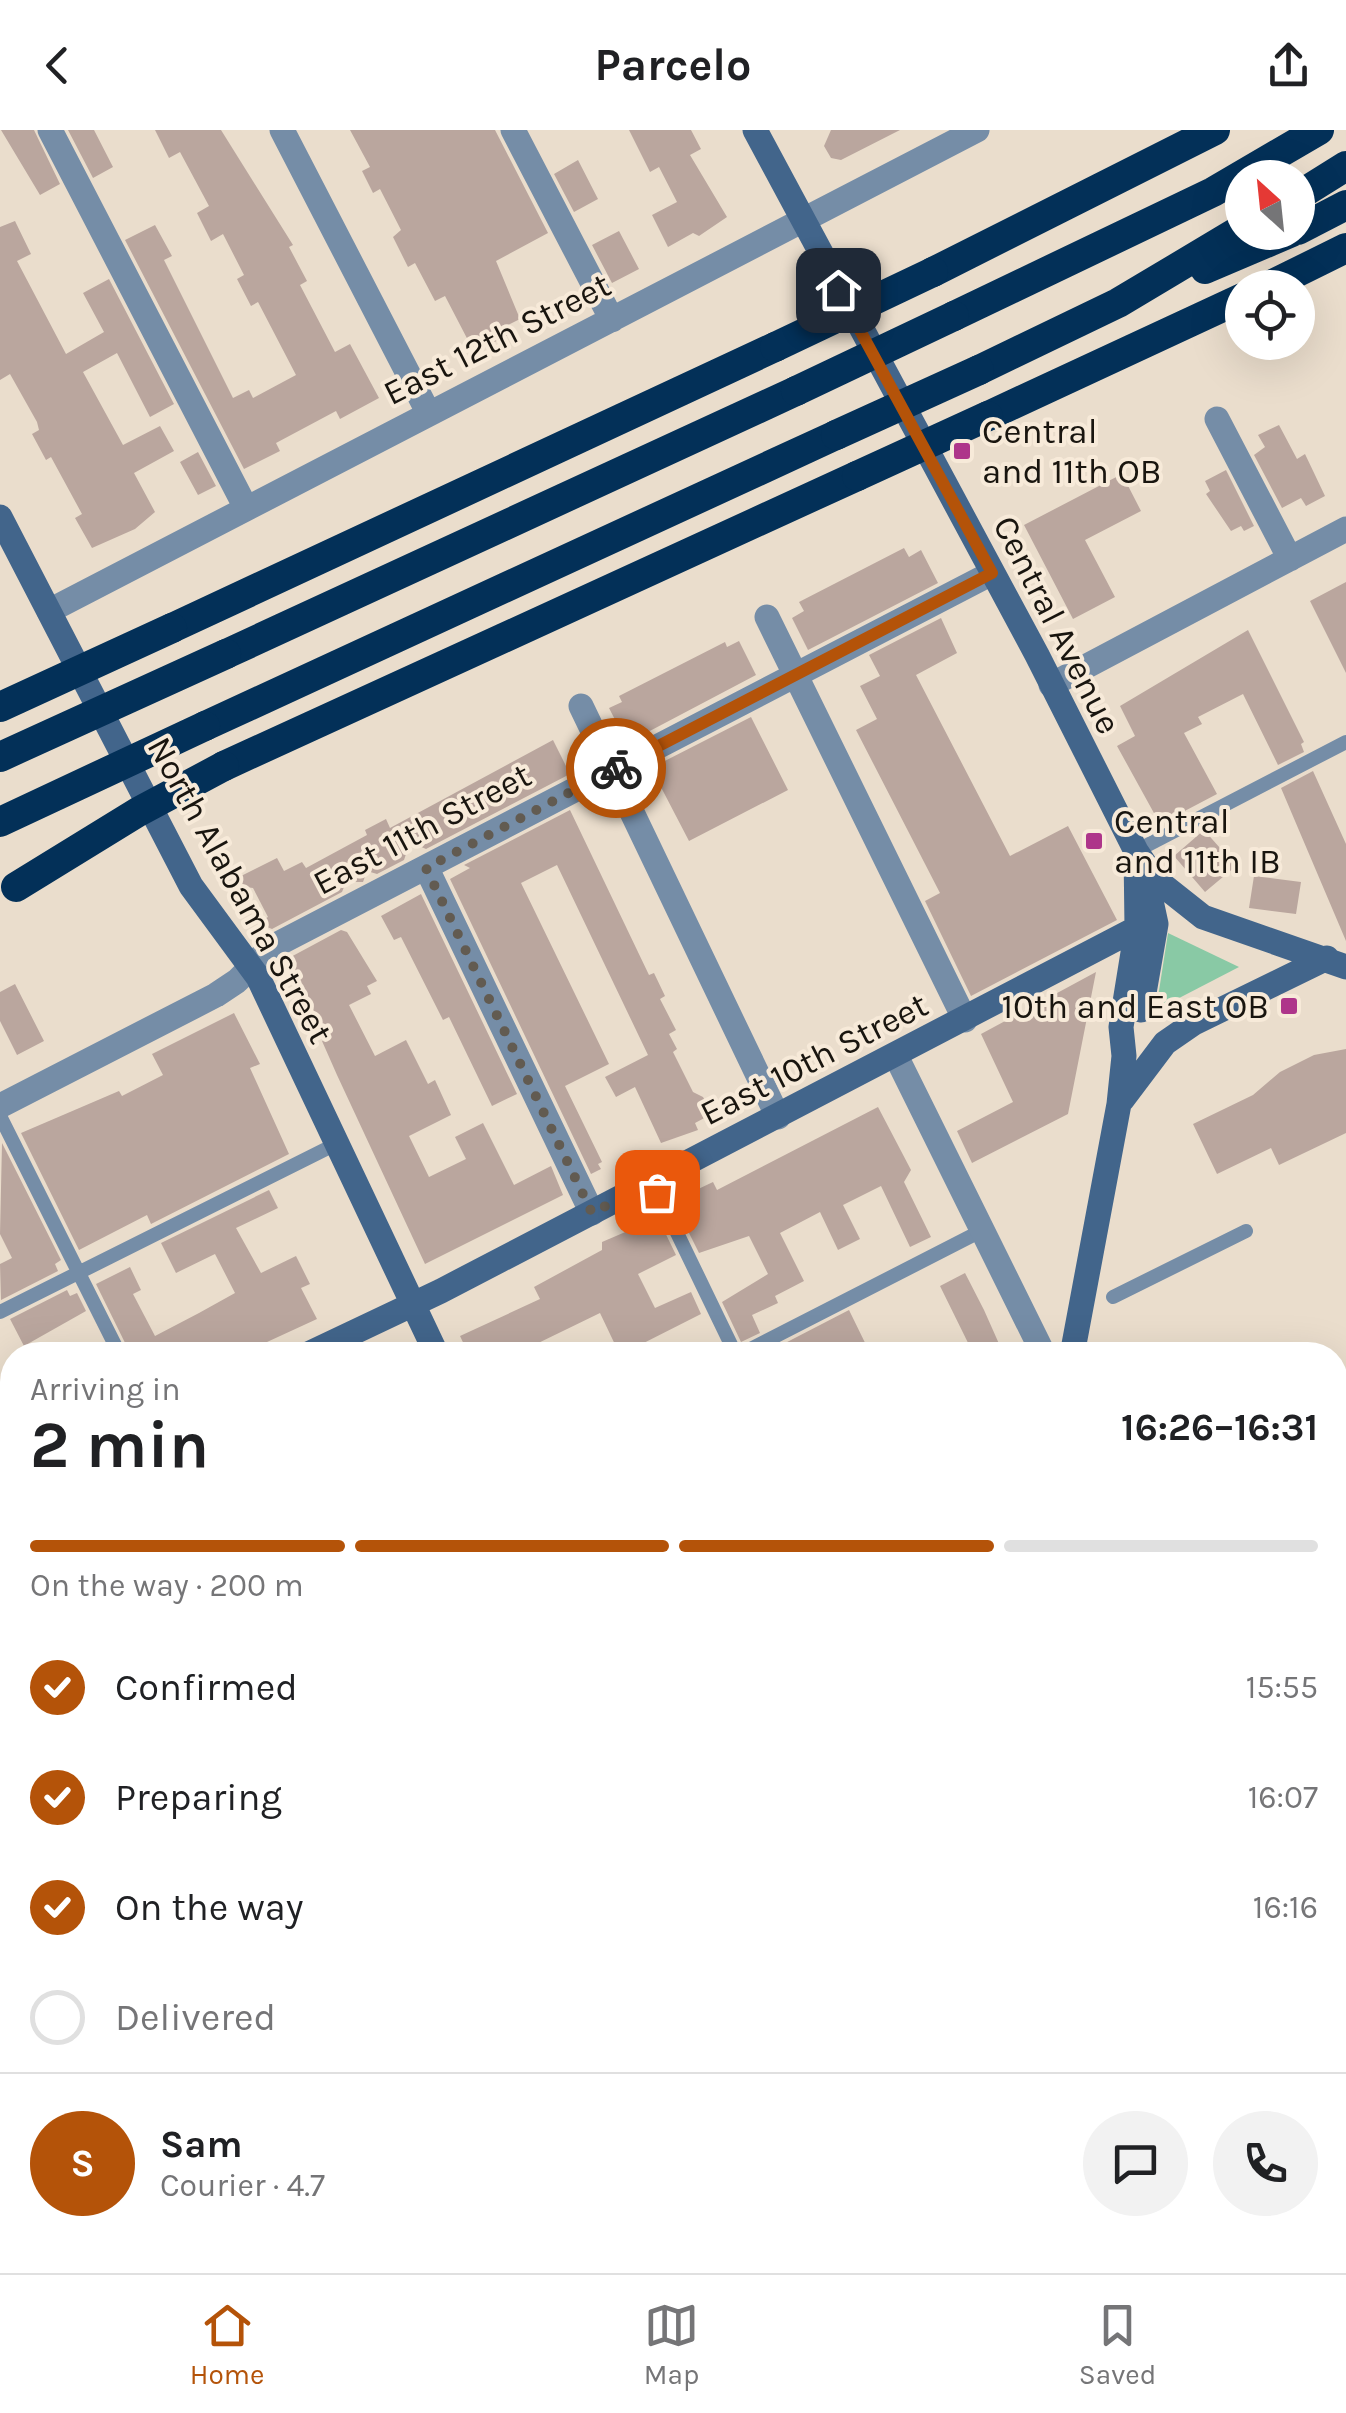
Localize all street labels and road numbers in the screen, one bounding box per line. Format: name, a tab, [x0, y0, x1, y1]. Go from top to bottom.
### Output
street label: East 12th Street	[377, 264, 617, 414]
street label: Central Avenue	[984, 509, 1130, 741]
street label: North Alabama Street	[139, 730, 341, 1050]
street label: East 11th Street	[306, 754, 538, 904]
street label: East 10th Street	[693, 984, 935, 1134]

